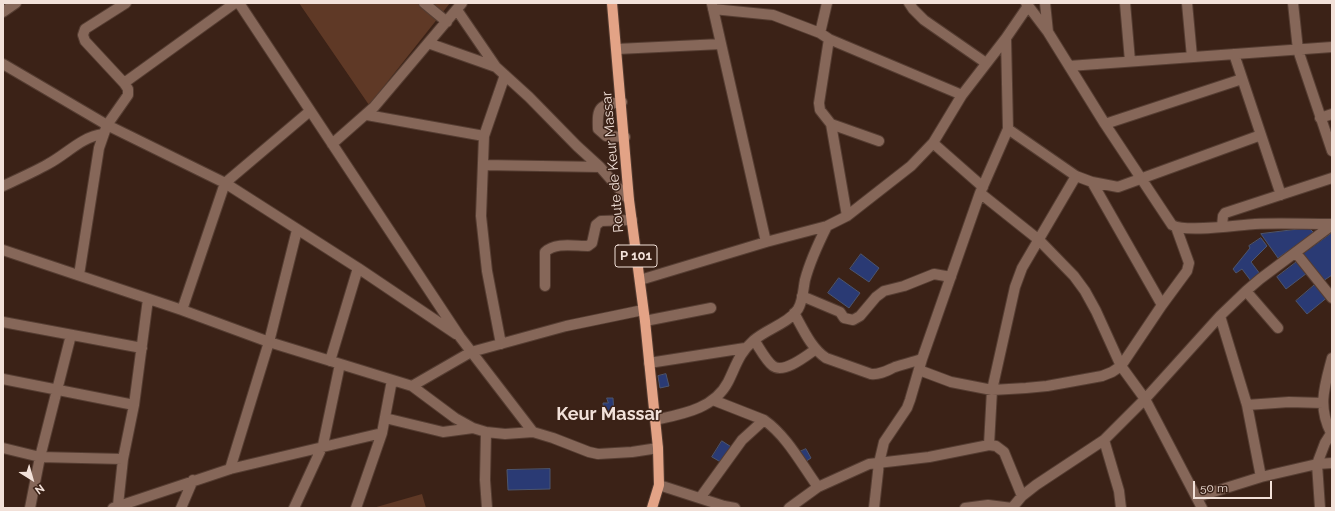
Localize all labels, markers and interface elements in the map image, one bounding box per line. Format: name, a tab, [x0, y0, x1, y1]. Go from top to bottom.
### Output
street label: Route de Keur Massar	[598, 91, 628, 233]
road number: P 101	[615, 245, 657, 267]
district label: Keur Massar	[556, 404, 662, 426]
north arrow	[12, 459, 52, 499]
scale bar	[1195, 473, 1274, 499]
text: N	[32, 481, 47, 497]
text: 50 m	[1200, 481, 1228, 495]

